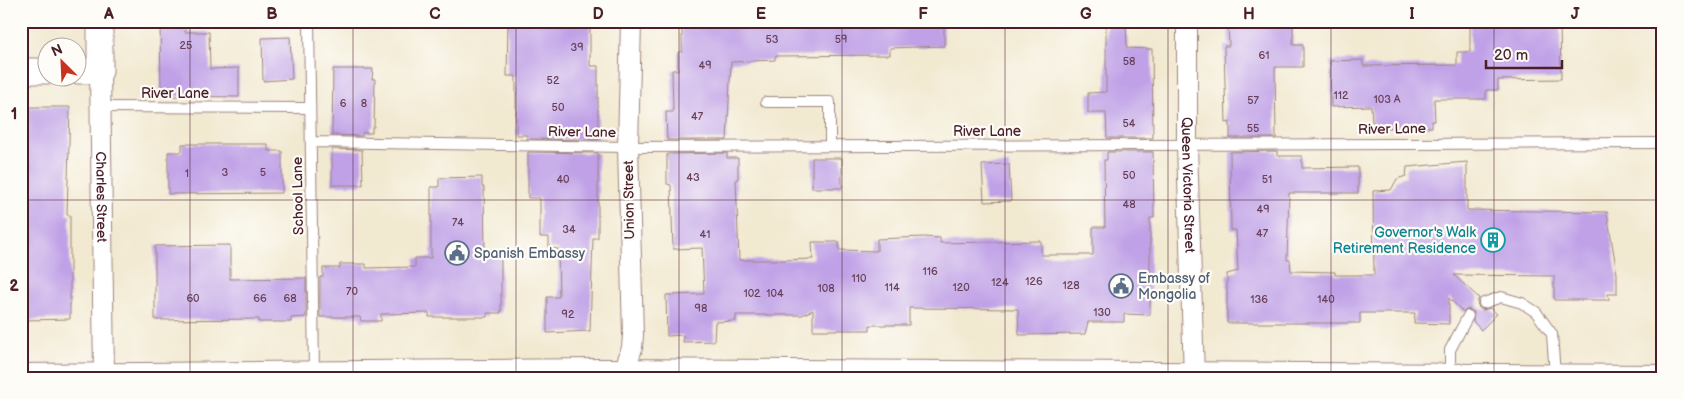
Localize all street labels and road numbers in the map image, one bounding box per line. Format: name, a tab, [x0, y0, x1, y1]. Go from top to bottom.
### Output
street label: River Lane	[141, 85, 209, 102]
street label: Queen Victoria Street	[1179, 117, 1199, 254]
street label: River Lane	[1358, 120, 1426, 138]
street label: River Lane	[548, 123, 616, 141]
street label: River Lane	[953, 123, 1021, 140]
street label: Charles Street	[93, 151, 111, 243]
street label: School Lane	[289, 157, 307, 235]
street label: Union Street	[620, 160, 638, 240]

